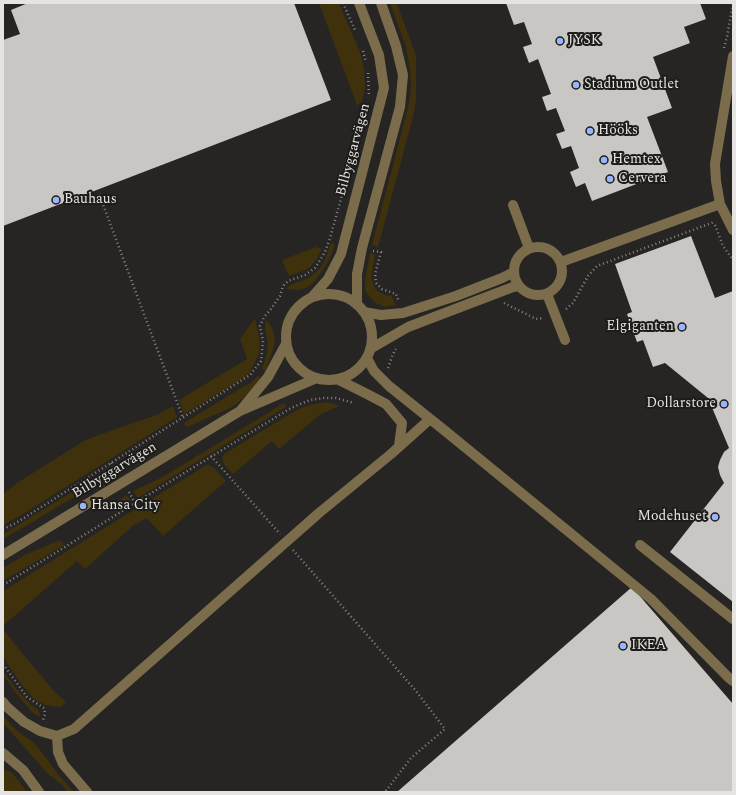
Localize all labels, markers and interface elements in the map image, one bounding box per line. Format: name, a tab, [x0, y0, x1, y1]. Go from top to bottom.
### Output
place label: JYSK	[568, 33, 601, 49]
marker: JYSK	[555, 36, 565, 46]
place label: Stadium Outlet	[584, 77, 679, 93]
marker: Stadium Outlet	[571, 80, 581, 90]
street label: Bilbyggarvägen	[334, 102, 374, 198]
place label: Hööks	[598, 123, 638, 139]
marker: Hööks	[585, 126, 595, 136]
place label: Hemtex	[612, 152, 661, 168]
marker: Hemtex	[599, 155, 609, 165]
place label: Cervera	[618, 171, 667, 187]
marker: Cervera	[605, 174, 615, 184]
place label: Bauhaus	[64, 192, 117, 208]
marker: Bauhaus	[51, 195, 61, 205]
place label: Elgiganten	[606, 319, 674, 335]
marker: Elgiganten	[677, 322, 687, 332]
place label: Dollarstore	[646, 396, 716, 412]
marker: Dollarstore	[719, 399, 729, 409]
street label: Bilbyggarvägen	[70, 439, 160, 503]
place label: Hansa City	[91, 498, 160, 514]
marker: Hansa City	[78, 501, 88, 511]
place label: Modehuset	[638, 509, 707, 525]
marker: Modehuset	[710, 512, 720, 522]
place label: IKEA	[631, 638, 666, 654]
marker: IKEA	[618, 641, 628, 651]

